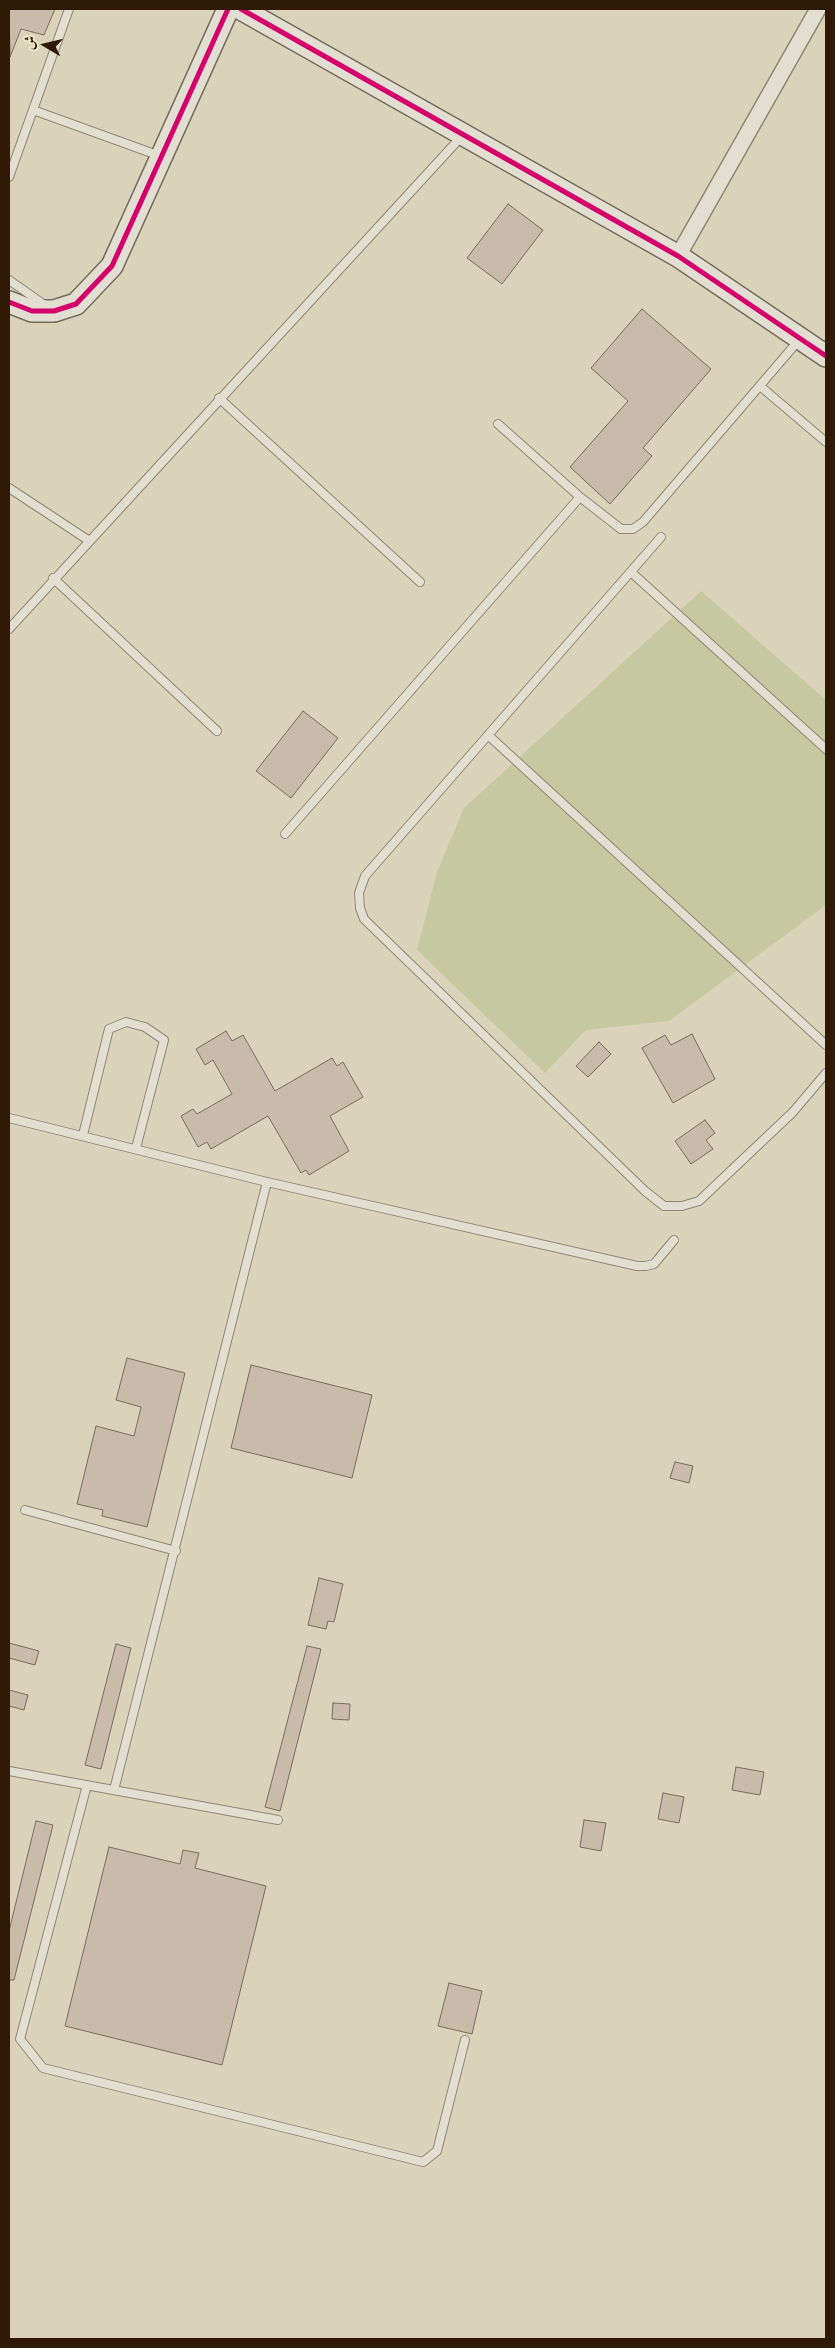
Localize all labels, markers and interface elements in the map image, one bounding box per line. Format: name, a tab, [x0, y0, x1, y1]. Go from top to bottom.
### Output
north arrow	[20, 20, 70, 70]
text: ش	[20, 34, 39, 51]

